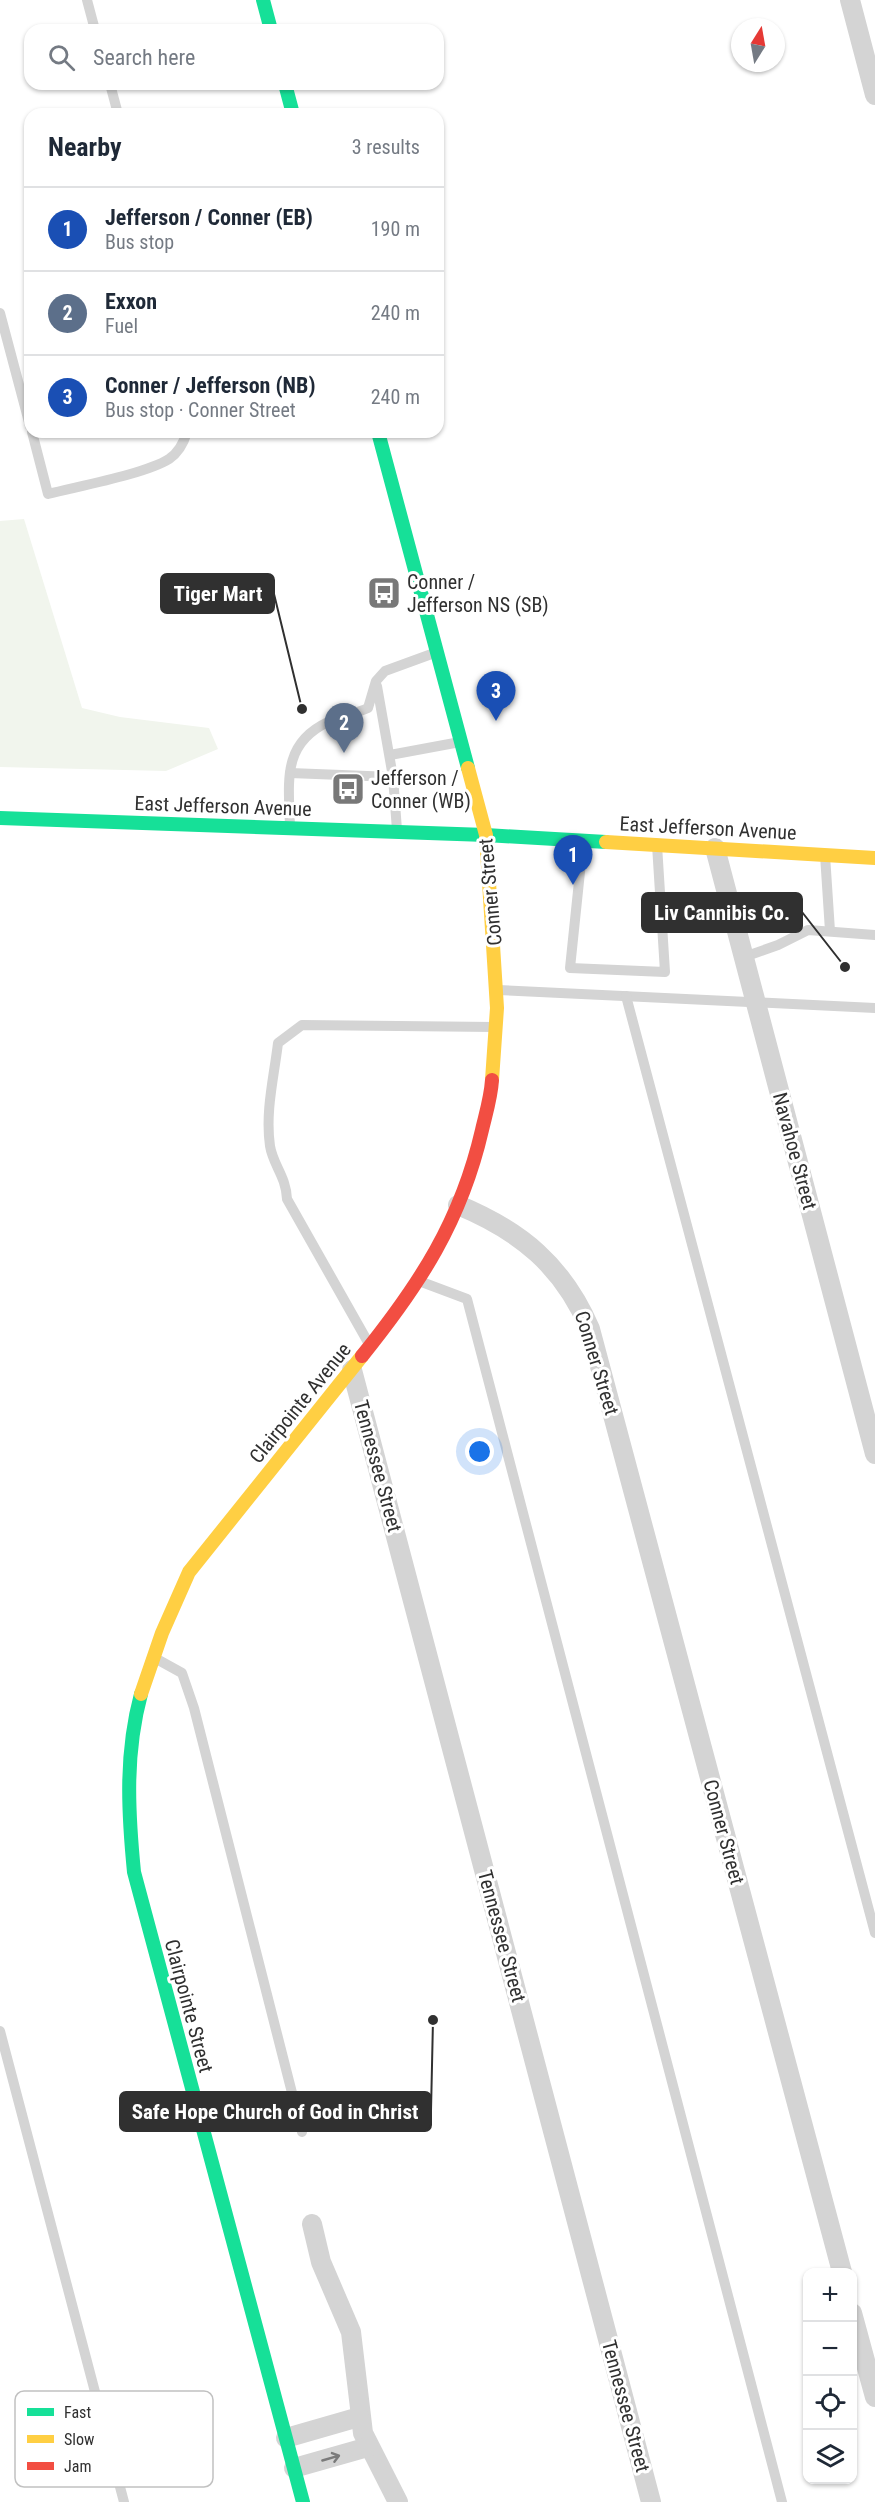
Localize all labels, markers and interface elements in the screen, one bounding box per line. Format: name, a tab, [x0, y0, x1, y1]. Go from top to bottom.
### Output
north arrow	[731, 18, 785, 72]
search box	[24, 24, 444, 90]
icon: search	[45, 41, 78, 74]
text: Search here	[93, 45, 195, 70]
text: Nearby	[48, 132, 122, 162]
text: 3 results	[352, 135, 420, 159]
text: Jefferson / Conner (EB)	[105, 205, 313, 230]
text: 1	[62, 217, 73, 241]
text: 190 m	[371, 217, 420, 241]
text: Bus stop	[105, 230, 174, 254]
text: Exxon	[105, 289, 157, 314]
text: 2	[62, 301, 73, 325]
text: 240 m	[371, 301, 420, 325]
text: Fuel	[105, 314, 138, 338]
text: Conner / Jefferson (NB)	[105, 373, 316, 398]
text: 3	[62, 385, 73, 409]
text: 240 m	[371, 385, 420, 409]
text: Bus stop · Conner Street	[105, 398, 296, 422]
place label: Conner / Jefferson NS (SB)	[407, 570, 549, 617]
callout: Tiger Mart	[161, 574, 274, 613]
bus stop icon: Conner / Jefferson NS (SB)	[366, 575, 402, 611]
text: Tiger Mart	[174, 582, 262, 606]
pin: 3	[476, 672, 516, 721]
pin: 2	[324, 704, 364, 753]
place label: Jefferson / Conner (WB)	[371, 766, 471, 813]
bus stop icon: Jefferson / Conner (WB)	[330, 771, 366, 807]
street label: East Jefferson Avenue	[134, 791, 312, 821]
street label: East Jefferson Avenue	[619, 811, 797, 845]
pin: 1	[554, 836, 592, 885]
street label: Conner Street	[473, 837, 507, 947]
callout: Liv Cannibis Co.	[642, 893, 802, 932]
text: Liv Cannibis Co.	[654, 901, 790, 925]
street label: Navahoe Street	[768, 1090, 822, 1212]
street label: Conner Street	[570, 1308, 624, 1418]
street label: Clairpointe Avenue	[244, 1338, 356, 1468]
street label: Tennessee Street	[349, 1397, 407, 1535]
your location	[465, 1437, 494, 1466]
street label: Conner Street	[698, 1777, 750, 1887]
street label: Tennessee Street	[473, 1867, 531, 2005]
street label: Clairpointe Street	[160, 1937, 218, 2075]
callout: Safe Hope Church of God in Christ	[120, 2092, 431, 2131]
text: Safe Hope Church of God in Christ	[132, 2100, 418, 2124]
map controls	[803, 2268, 857, 2484]
button: +	[803, 2268, 857, 2322]
button: −	[803, 2322, 857, 2376]
street label: Tennessee Street	[597, 2337, 655, 2475]
button: locate	[803, 2376, 857, 2430]
legend	[15, 2391, 213, 2487]
text: Fast	[64, 2403, 91, 2422]
text: Slow	[64, 2430, 94, 2449]
button: layers	[803, 2430, 857, 2484]
one-way arrow	[321, 2452, 340, 2463]
text: Jam	[64, 2457, 91, 2476]

